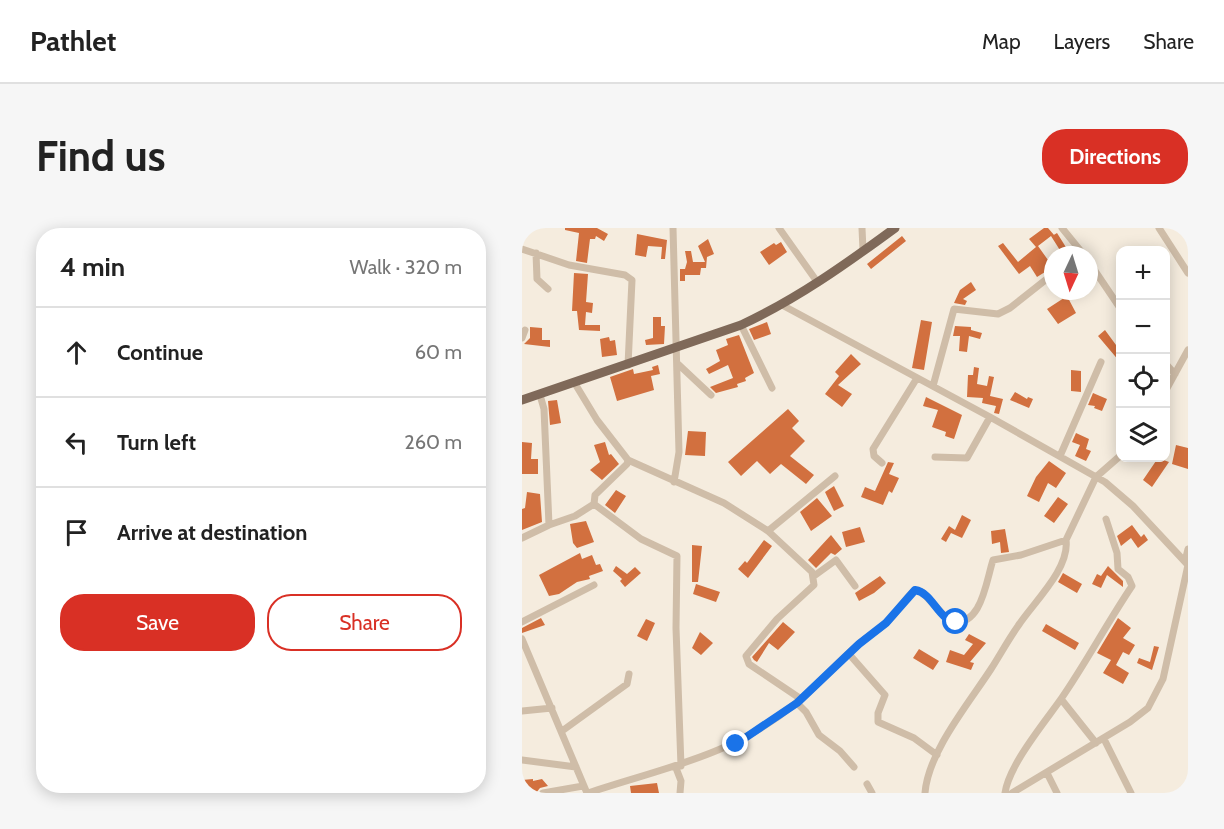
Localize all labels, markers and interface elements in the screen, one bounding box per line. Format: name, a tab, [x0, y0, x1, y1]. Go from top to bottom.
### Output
text: Pathlet	[30, 24, 116, 58]
text: Map	[982, 29, 1021, 54]
text: Layers	[1054, 29, 1110, 54]
text: Share	[1143, 29, 1194, 54]
button: Directions	[1042, 129, 1188, 184]
text: Find us	[36, 130, 165, 182]
north arrow	[1044, 246, 1098, 300]
map controls	[1116, 246, 1170, 462]
button: +	[1116, 246, 1170, 300]
text: 4 min	[60, 251, 125, 283]
text: Walk · 320 m	[350, 255, 462, 279]
button: −	[1116, 300, 1170, 354]
icon: ahead	[60, 336, 93, 369]
text: Continue	[117, 339, 203, 366]
text: 60 m	[415, 340, 462, 364]
button: locate	[1116, 354, 1170, 408]
button: layers	[1116, 408, 1170, 462]
icon: left	[60, 426, 93, 459]
text: Turn left	[117, 429, 196, 456]
text: 260 m	[404, 430, 462, 454]
icon: arrive	[60, 516, 93, 549]
text: Arrive at destination	[117, 519, 307, 546]
button: Save	[60, 594, 255, 651]
button: Share	[267, 594, 462, 651]
route start	[942, 608, 968, 634]
route end	[722, 730, 748, 756]

